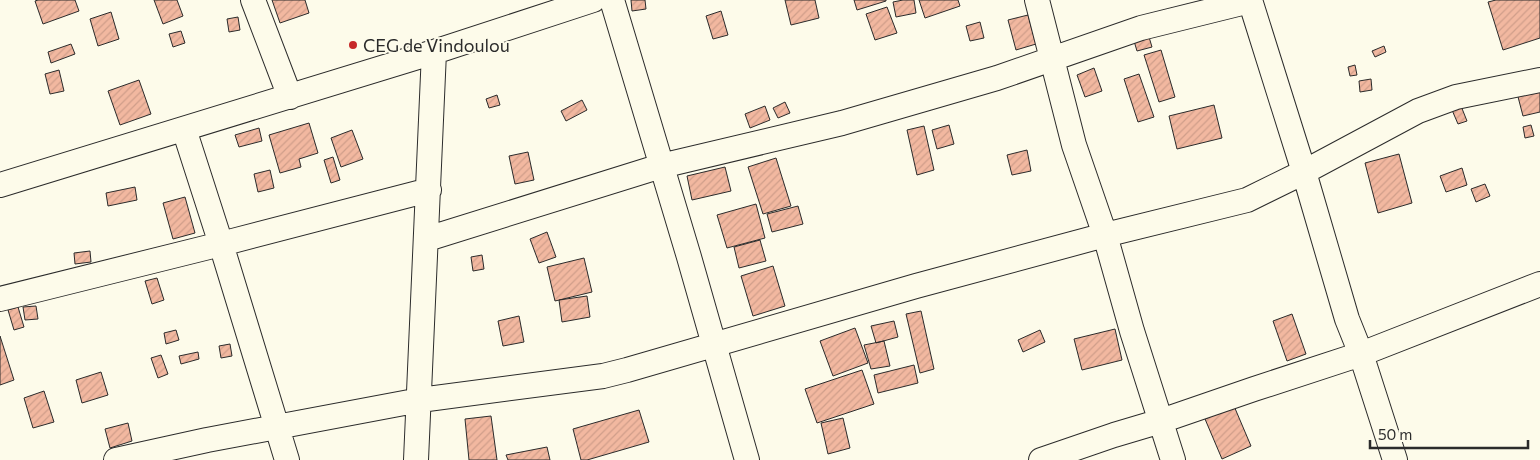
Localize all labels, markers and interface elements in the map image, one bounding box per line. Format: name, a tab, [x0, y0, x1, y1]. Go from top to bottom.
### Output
place label: CEG de Vindoulou	[363, 34, 510, 56]
marker: CEG de Vindoulou	[347, 39, 359, 51]
scale bar	[1370, 418, 1528, 450]
text: 50 m	[1378, 425, 1412, 443]

